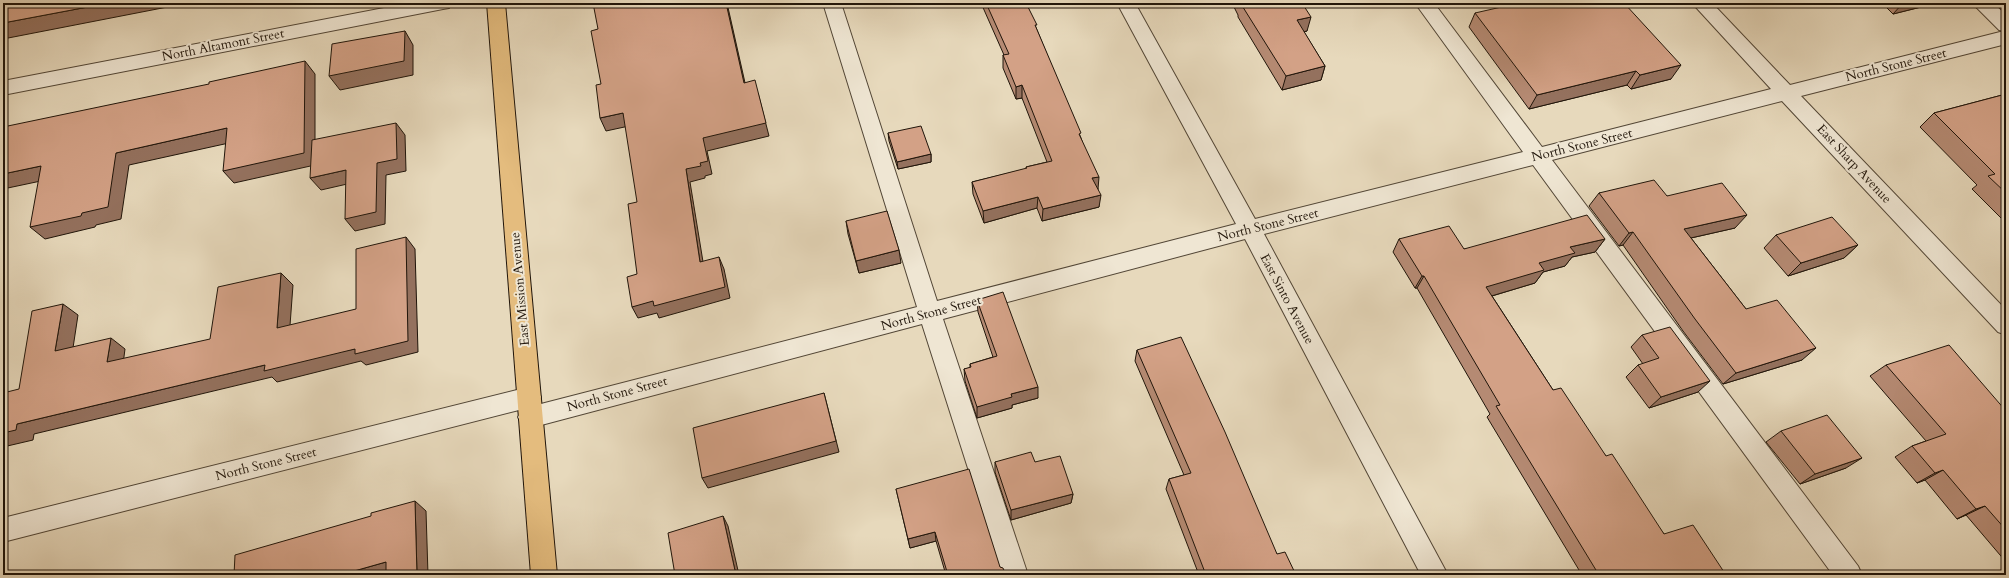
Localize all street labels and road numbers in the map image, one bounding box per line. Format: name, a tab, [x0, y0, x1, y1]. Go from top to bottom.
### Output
street label: North Altamont Street	[160, 24, 286, 66]
street label: North Stone Street	[1844, 44, 1948, 86]
street label: East Sharp Avenue	[1813, 121, 1895, 208]
street label: North Stone Street	[1530, 124, 1634, 166]
street label: North Stone Street	[1216, 204, 1320, 246]
street label: East Mission Avenue	[506, 231, 534, 347]
street label: East Sinto Avenue	[1256, 251, 1318, 347]
street label: North Stone Street	[879, 291, 983, 335]
street label: North Stone Street	[565, 372, 669, 416]
street label: North Stone Street	[214, 443, 318, 485]

